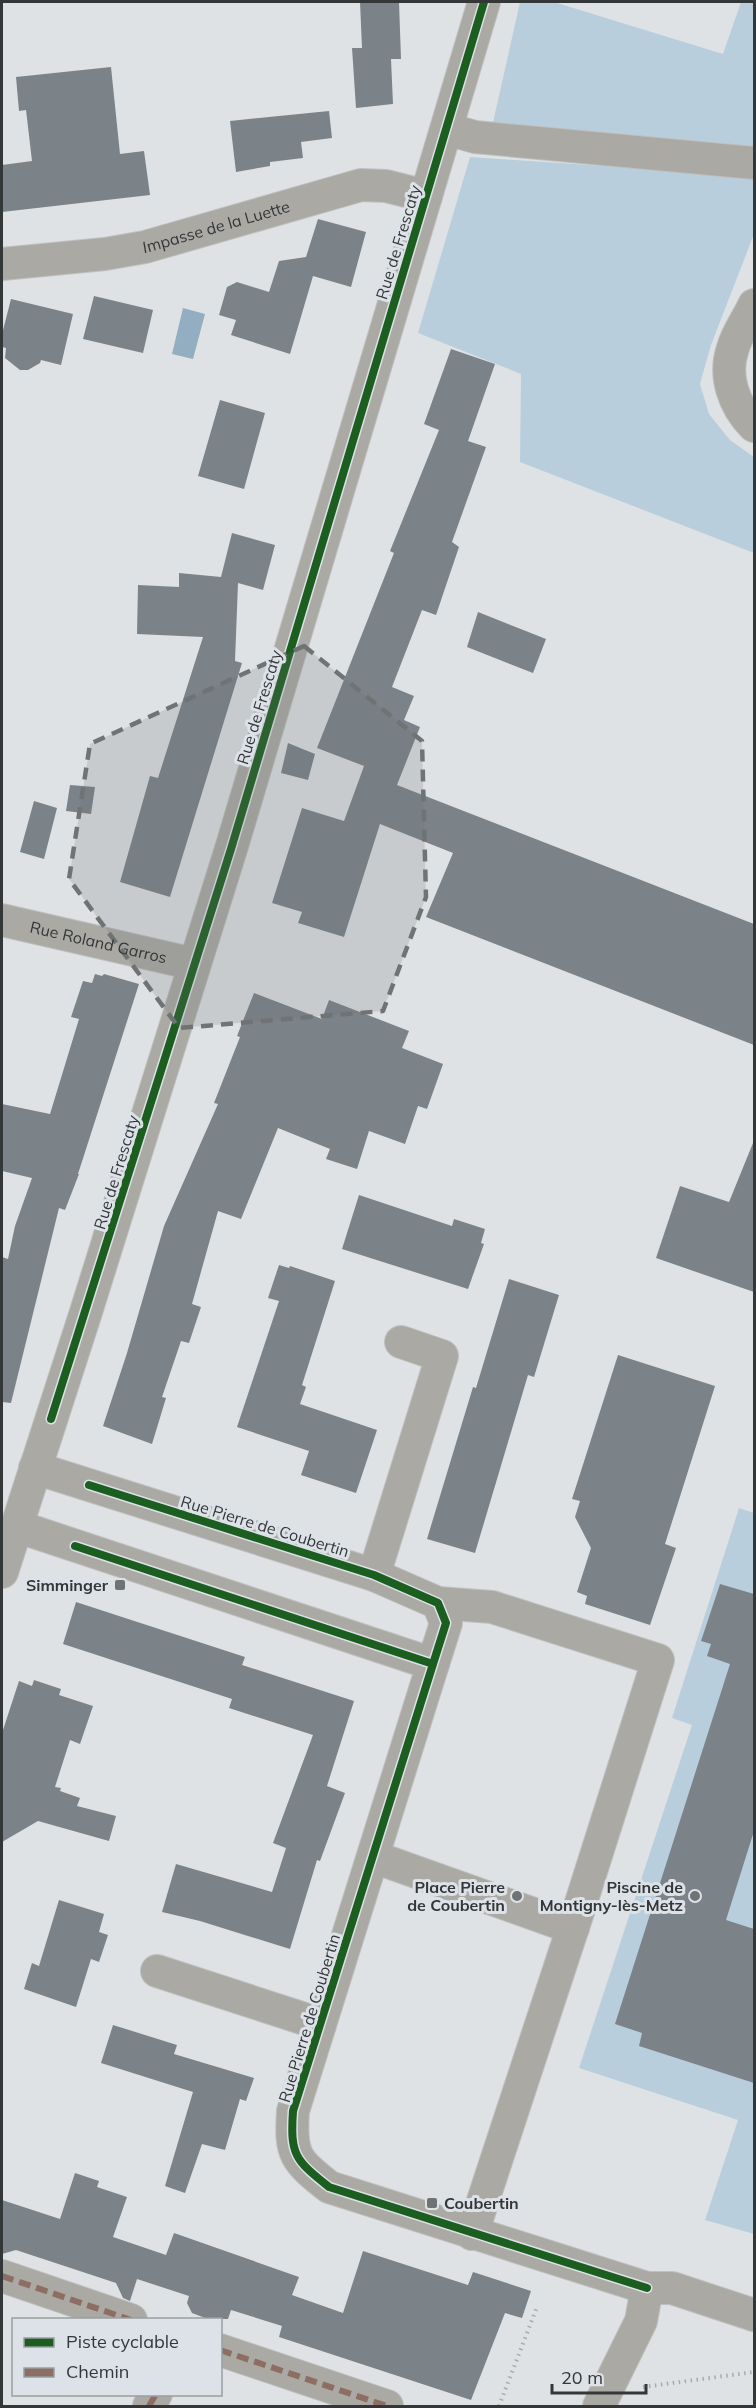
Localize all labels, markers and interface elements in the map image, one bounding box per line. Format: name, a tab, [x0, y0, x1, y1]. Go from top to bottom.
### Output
street label: Rue de Frescaty	[371, 182, 425, 302]
street label: Impasse de la Luette	[141, 196, 292, 257]
street label: Rue de Frescaty	[232, 647, 286, 767]
street label: Rue Roland Garros	[28, 917, 169, 967]
street label: Rue de Frescaty	[89, 1112, 143, 1232]
street label: Rue Pierre de Coubertin	[178, 1491, 352, 1561]
place label: Simminger	[26, 1575, 109, 1595]
marker: Simminger	[113, 1578, 127, 1592]
place label: Place Pierre de Coubertin	[407, 1877, 505, 1915]
place label: Piscine de Montigny-lès-Metz	[540, 1877, 683, 1915]
marker: Place Pierre de Coubertin	[510, 1889, 524, 1903]
marker: Piscine de Montigny-lès-Metz	[688, 1889, 702, 1903]
street label: Rue Pierre de Coubertin	[274, 1931, 344, 2105]
place label: Coubertin	[444, 2193, 519, 2213]
marker: Coubertin	[425, 2196, 439, 2210]
legend	[12, 2318, 222, 2396]
text: Piste cyclable	[66, 2330, 179, 2353]
scale bar	[552, 2357, 646, 2395]
text: Chemin	[66, 2360, 129, 2383]
text: 20 m	[561, 2366, 603, 2389]

